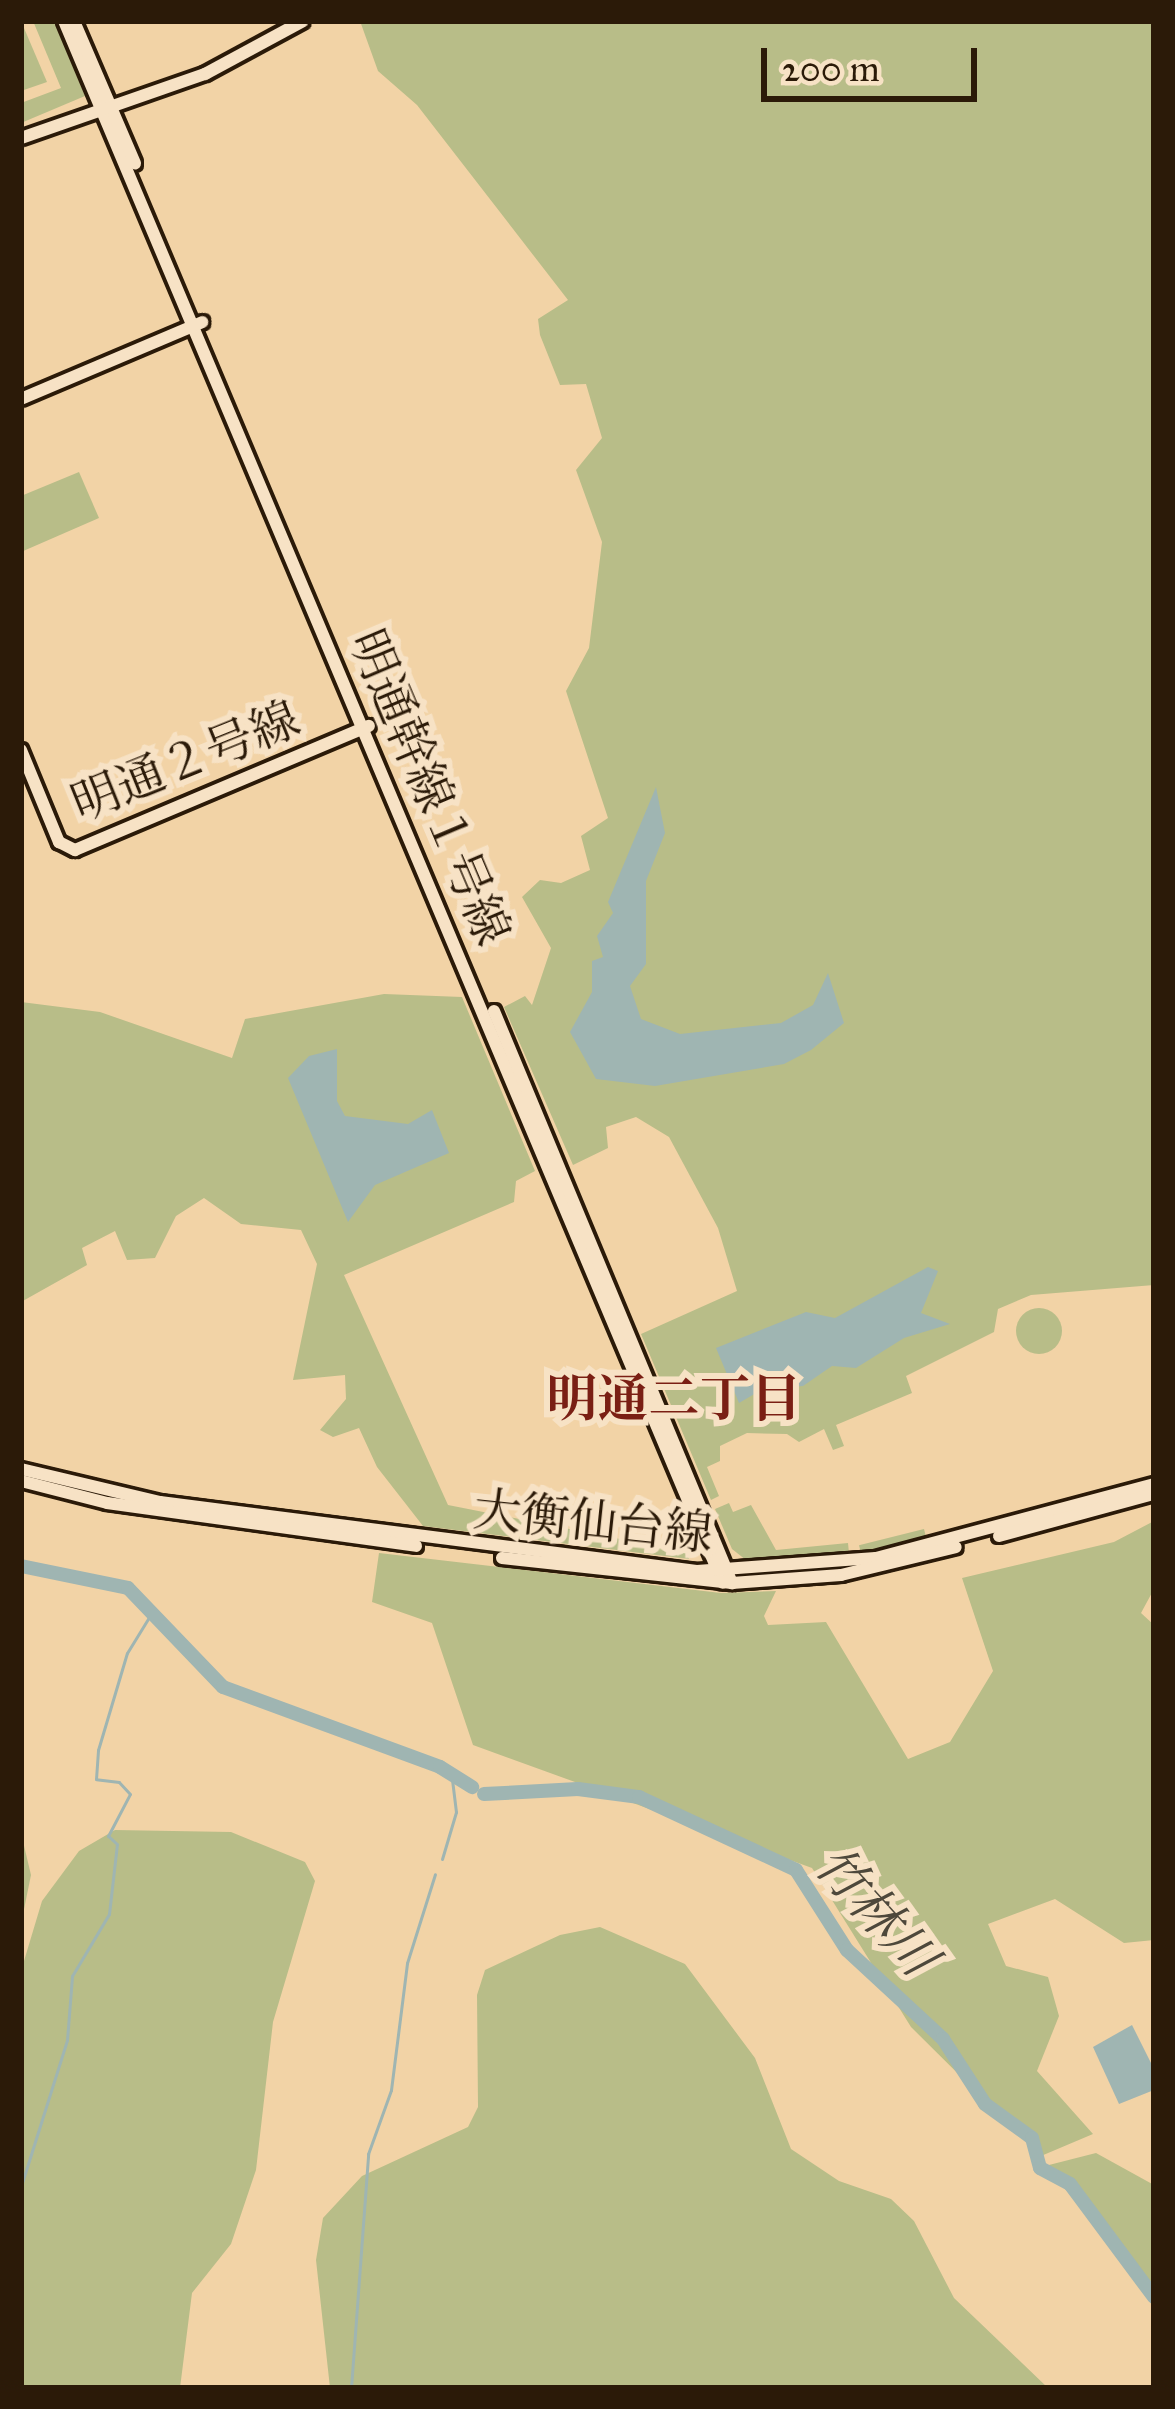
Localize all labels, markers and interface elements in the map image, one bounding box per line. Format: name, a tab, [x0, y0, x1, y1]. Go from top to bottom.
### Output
scale bar	[767, 24, 983, 98]
text: 200 m	[782, 47, 880, 91]
street label: 明通幹線１号線	[338, 621, 522, 953]
street label: 明通２号線	[63, 689, 307, 833]
district label: 明通二丁目	[547, 1368, 801, 1430]
street label: 大衡仙台線	[471, 1480, 715, 1562]
water label: 竹林川	[801, 1834, 949, 1988]

